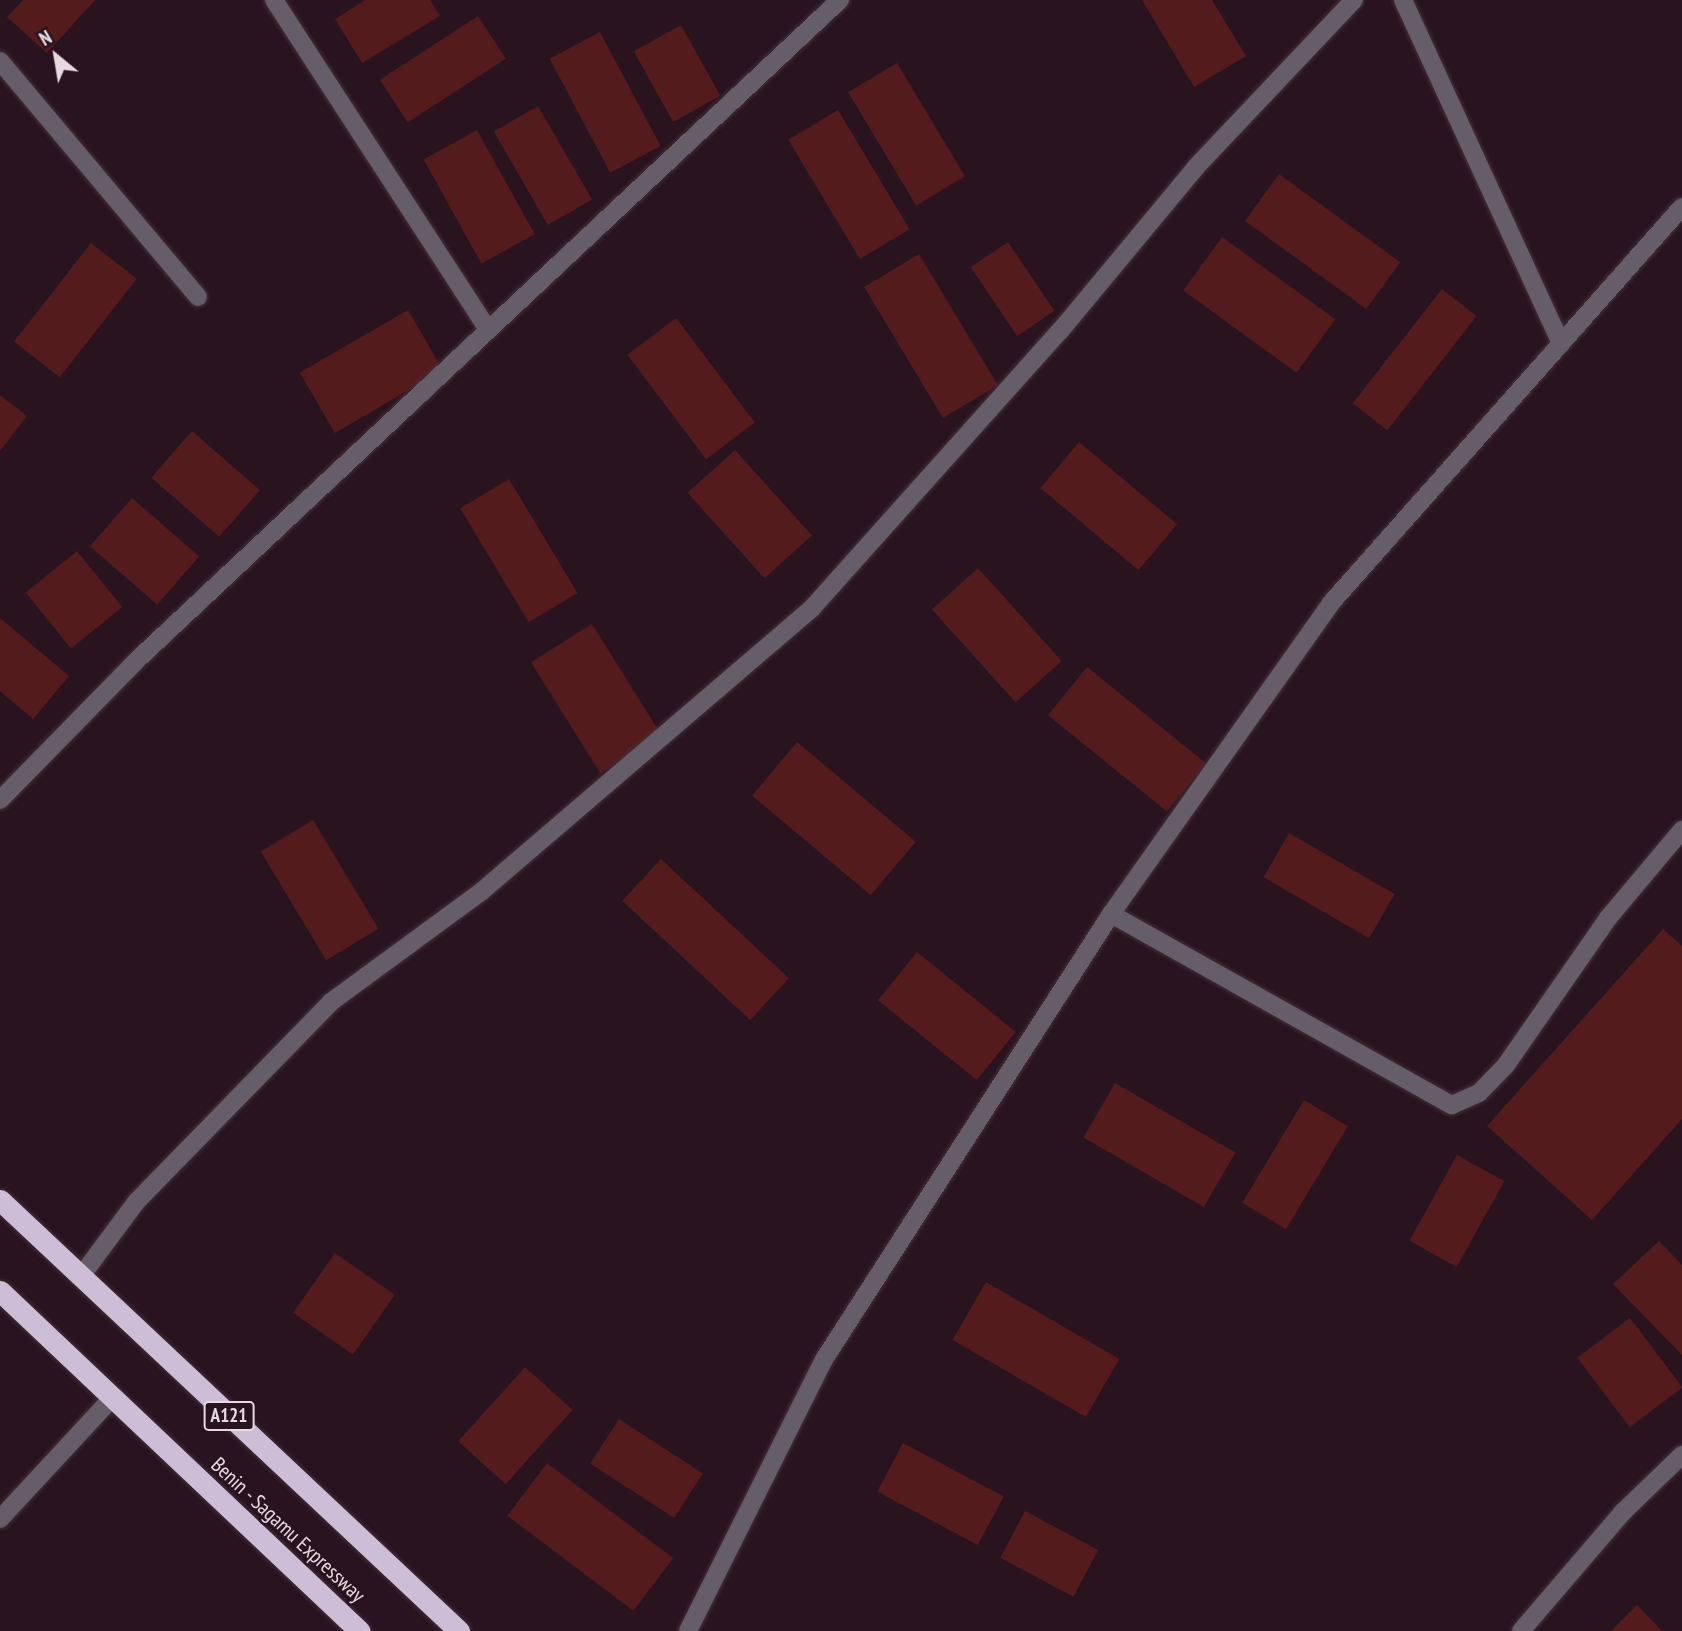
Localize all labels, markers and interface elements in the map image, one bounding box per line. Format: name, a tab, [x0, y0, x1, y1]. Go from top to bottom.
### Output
north arrow	[21, 21, 91, 91]
text: N	[35, 25, 56, 51]
road number: A121	[203, 1400, 255, 1432]
street label: Benin - Sagamu Expressway	[205, 1452, 371, 1608]

